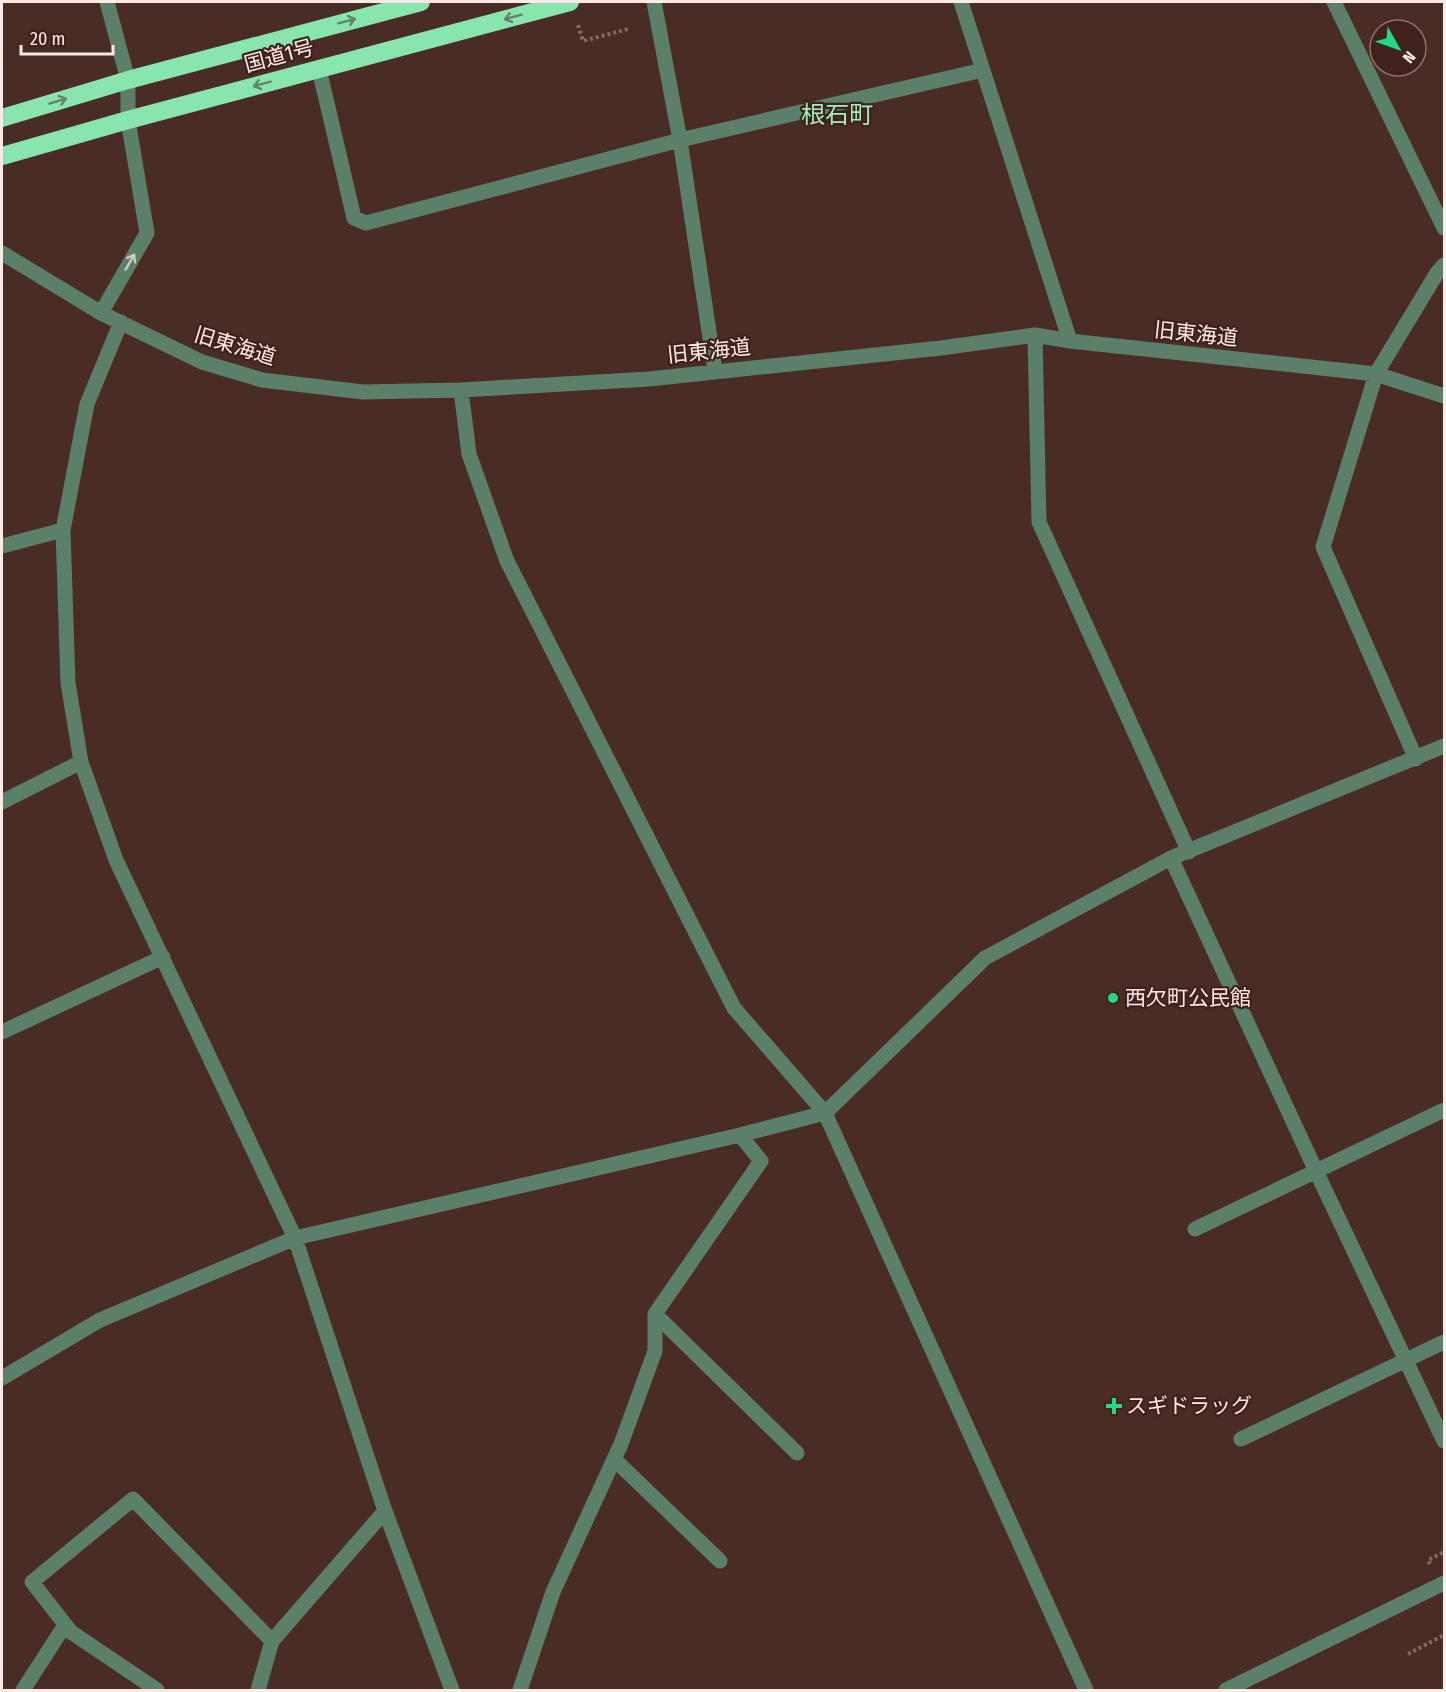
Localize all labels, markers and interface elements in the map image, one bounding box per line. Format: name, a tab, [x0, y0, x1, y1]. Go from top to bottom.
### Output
one-way arrow	[504, 11, 523, 23]
one-way arrow	[337, 15, 356, 27]
scale bar	[21, 18, 112, 56]
north arrow	[1368, 18, 1428, 78]
text: 20 m	[30, 28, 65, 50]
street label: 国道1号	[241, 34, 317, 78]
text: N	[1399, 48, 1419, 67]
one-way arrow	[253, 79, 272, 90]
one-way arrow	[48, 95, 67, 106]
district label: 根石町	[801, 101, 873, 129]
one-way arrow	[125, 254, 137, 271]
street label: 旧東海道	[1153, 317, 1239, 351]
street label: 旧東海道	[191, 321, 279, 371]
street label: 旧東海道	[666, 334, 752, 368]
place label: 西欠町公民館	[1125, 985, 1251, 1011]
marker: 西欠町公民館	[1106, 991, 1120, 1005]
place label: スギドラッグ	[1126, 1393, 1252, 1419]
marker: スギドラッグ	[1107, 1399, 1121, 1413]

